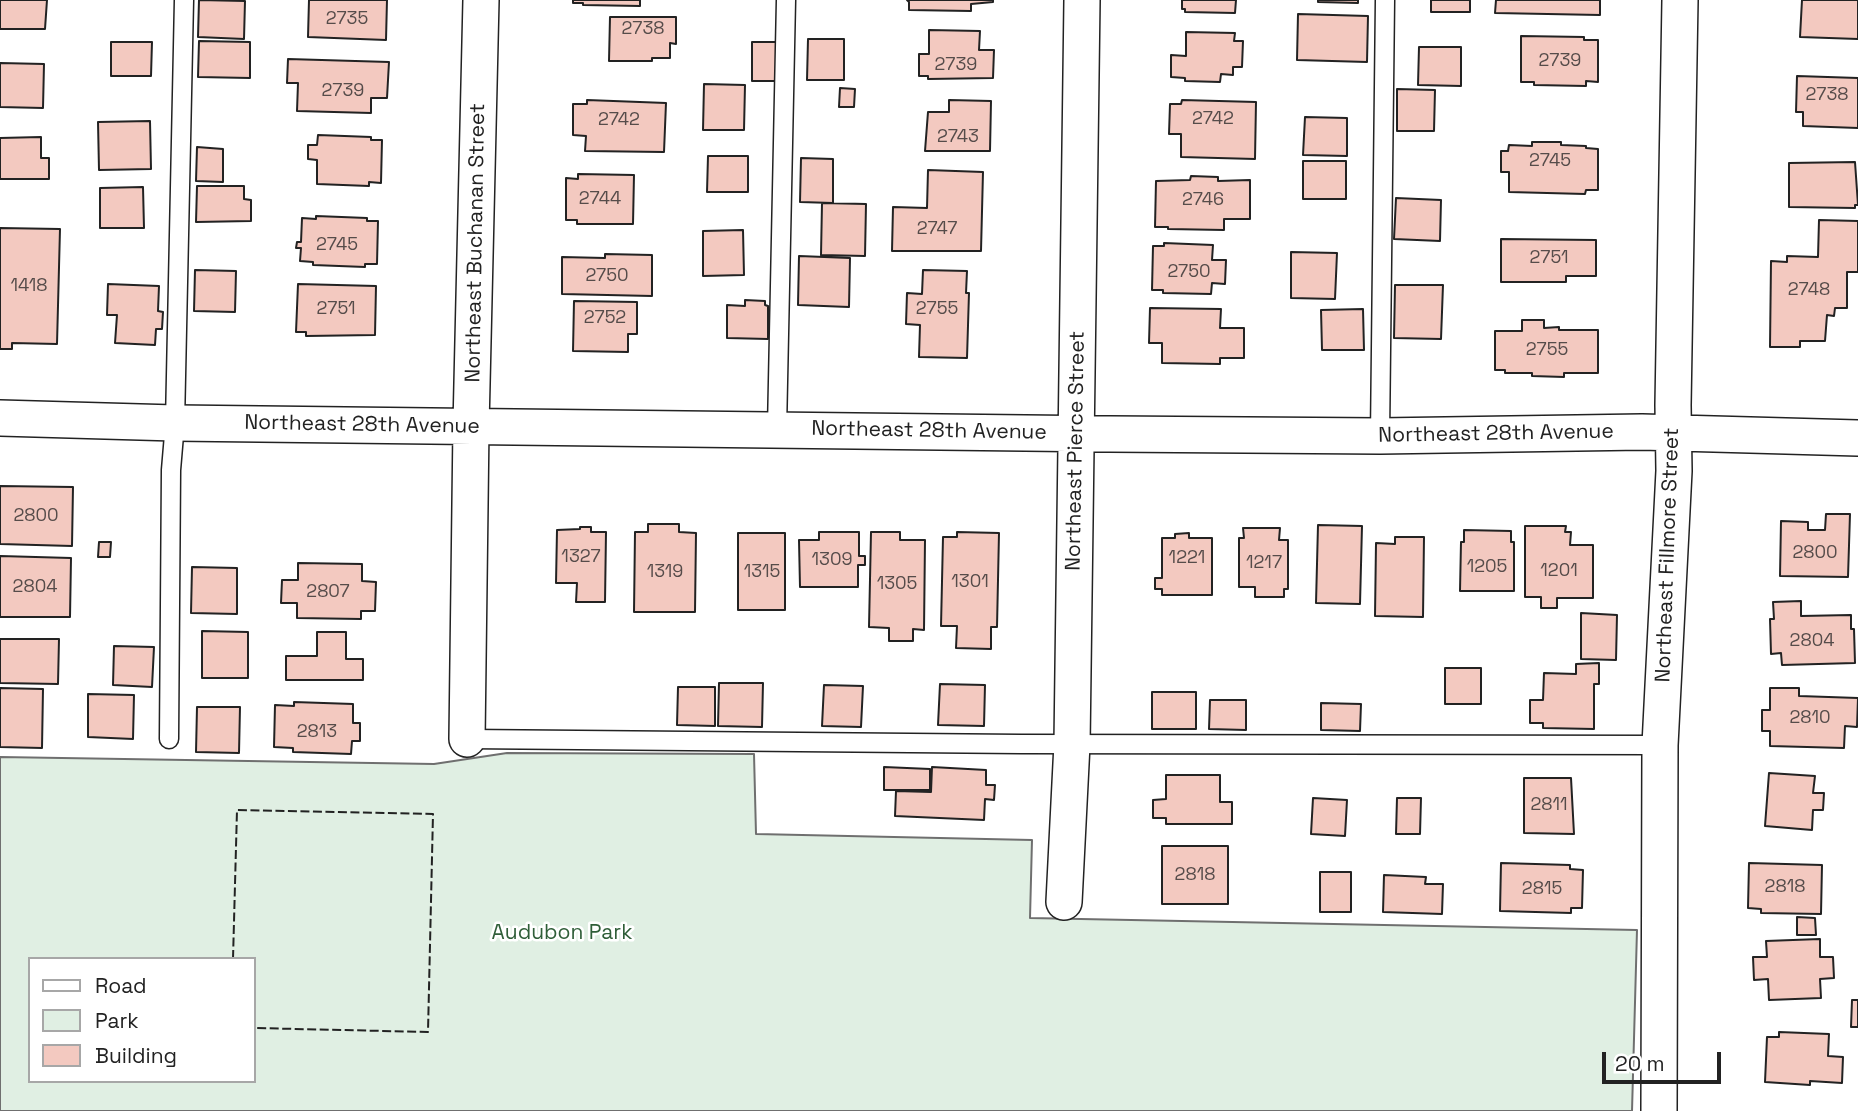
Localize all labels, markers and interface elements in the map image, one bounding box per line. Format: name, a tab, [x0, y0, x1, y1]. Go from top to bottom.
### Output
house number: 2735	[326, 8, 368, 30]
house number: 2738	[622, 18, 664, 40]
house number: 2739	[1539, 50, 1581, 72]
house number: 2739	[935, 54, 977, 76]
house number: 2739	[322, 80, 364, 102]
house number: 2738	[1806, 84, 1848, 106]
street label: Northeast Buchanan Street	[461, 103, 491, 383]
house number: 2742	[1192, 108, 1234, 130]
house number: 2742	[598, 109, 640, 131]
house number: 2743	[937, 126, 979, 148]
house number: 2745	[1529, 150, 1571, 172]
house number: 2744	[579, 188, 621, 210]
house number: 2746	[1182, 189, 1224, 211]
house number: 2747	[917, 218, 957, 240]
house number: 2745	[316, 234, 358, 256]
house number: 2751	[1530, 247, 1568, 269]
house number: 2750	[1167, 261, 1211, 283]
house number: 2750	[585, 265, 629, 287]
house number: 1418	[10, 275, 48, 297]
house number: 2748	[1788, 279, 1830, 301]
house number: 2751	[317, 298, 355, 320]
house number: 2755	[916, 298, 958, 320]
house number: 2752	[584, 307, 626, 329]
street label: Northeast Pierce Street	[1061, 331, 1091, 571]
house number: 2755	[1526, 339, 1568, 361]
street label: Northeast 28th Avenue	[244, 410, 480, 440]
street label: Northeast 28th Avenue	[811, 416, 1047, 446]
street label: Northeast 28th Avenue	[1378, 419, 1614, 449]
street label: Northeast Fillmore Street	[1651, 427, 1685, 683]
house number: 2800	[13, 505, 59, 527]
house number: 2800	[1792, 542, 1838, 564]
house number: 1327	[561, 546, 601, 568]
house number: 1221	[1169, 547, 1205, 569]
house number: 1309	[812, 549, 852, 571]
house number: 1217	[1246, 552, 1282, 574]
house number: 1205	[1467, 556, 1507, 578]
house number: 1201	[1540, 560, 1578, 582]
house number: 1319	[647, 561, 683, 583]
house number: 1315	[744, 561, 780, 583]
house number: 1301	[951, 571, 989, 593]
house number: 1305	[877, 573, 917, 595]
house number: 2804	[13, 576, 57, 598]
house number: 2807	[306, 581, 350, 603]
house number: 2804	[1790, 630, 1834, 652]
house number: 2810	[1789, 707, 1831, 729]
house number: 2813	[297, 721, 337, 743]
house number: 2811	[1530, 794, 1568, 816]
house number: 2818	[1175, 864, 1215, 886]
house number: 2818	[1765, 876, 1805, 898]
house number: 2815	[1522, 878, 1562, 900]
park label: Audubon Park	[492, 920, 632, 946]
legend	[28, 957, 256, 1083]
text: Road	[95, 972, 147, 999]
text: Park	[95, 1007, 139, 1034]
scale bar	[1606, 1038, 1725, 1082]
text: Building	[95, 1042, 177, 1069]
text: 20 m	[1615, 1050, 1665, 1077]

